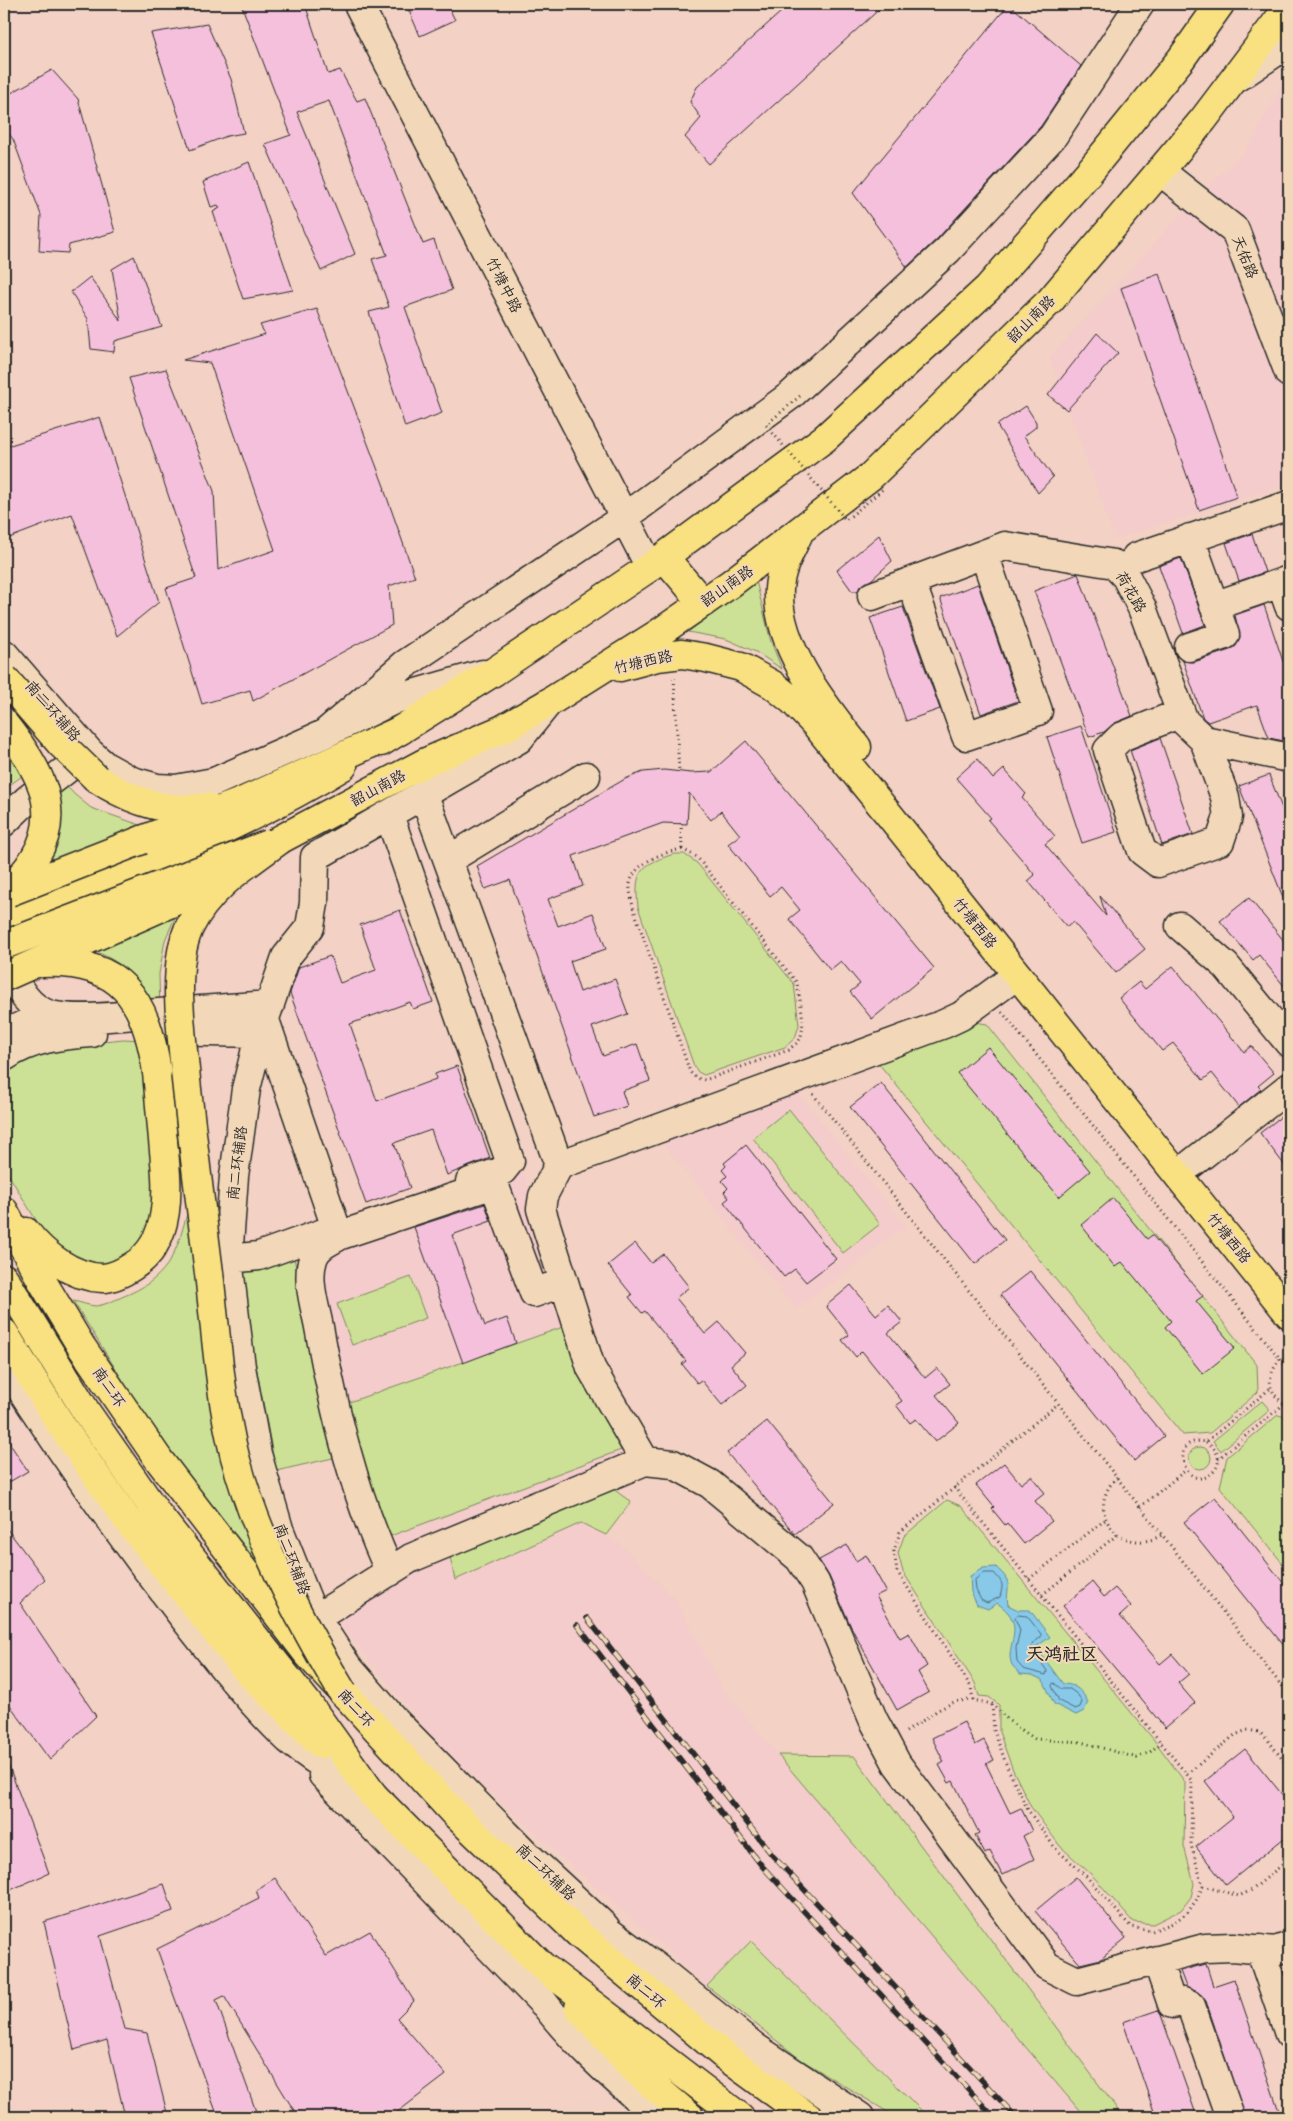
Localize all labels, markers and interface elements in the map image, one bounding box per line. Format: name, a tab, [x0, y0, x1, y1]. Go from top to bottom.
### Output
street label: 天佑路	[1225, 232, 1264, 283]
street label: 竹塘中路	[479, 253, 527, 318]
street label: 韶山南路	[1002, 290, 1061, 349]
street label: 韶山南路	[696, 560, 759, 614]
street label: 荷花路	[1108, 567, 1152, 618]
street label: 竹塘西路	[611, 645, 675, 681]
street label: 南二环辅路	[19, 675, 86, 748]
street label: 韶山南路	[346, 764, 411, 814]
street label: 竹塘西路	[946, 893, 1002, 955]
street label: 南二环辅路	[222, 1124, 254, 1202]
street label: 竹塘西路	[1200, 1208, 1256, 1270]
street label: 南二环	[86, 1362, 131, 1413]
street label: 南二环辅路	[266, 1520, 316, 1599]
district label: 天鸿社区	[1026, 1641, 1098, 1670]
street label: 南二环	[331, 1684, 379, 1733]
street label: 南二环辅路	[510, 1838, 581, 1907]
street label: 南二环	[620, 1968, 670, 2015]

